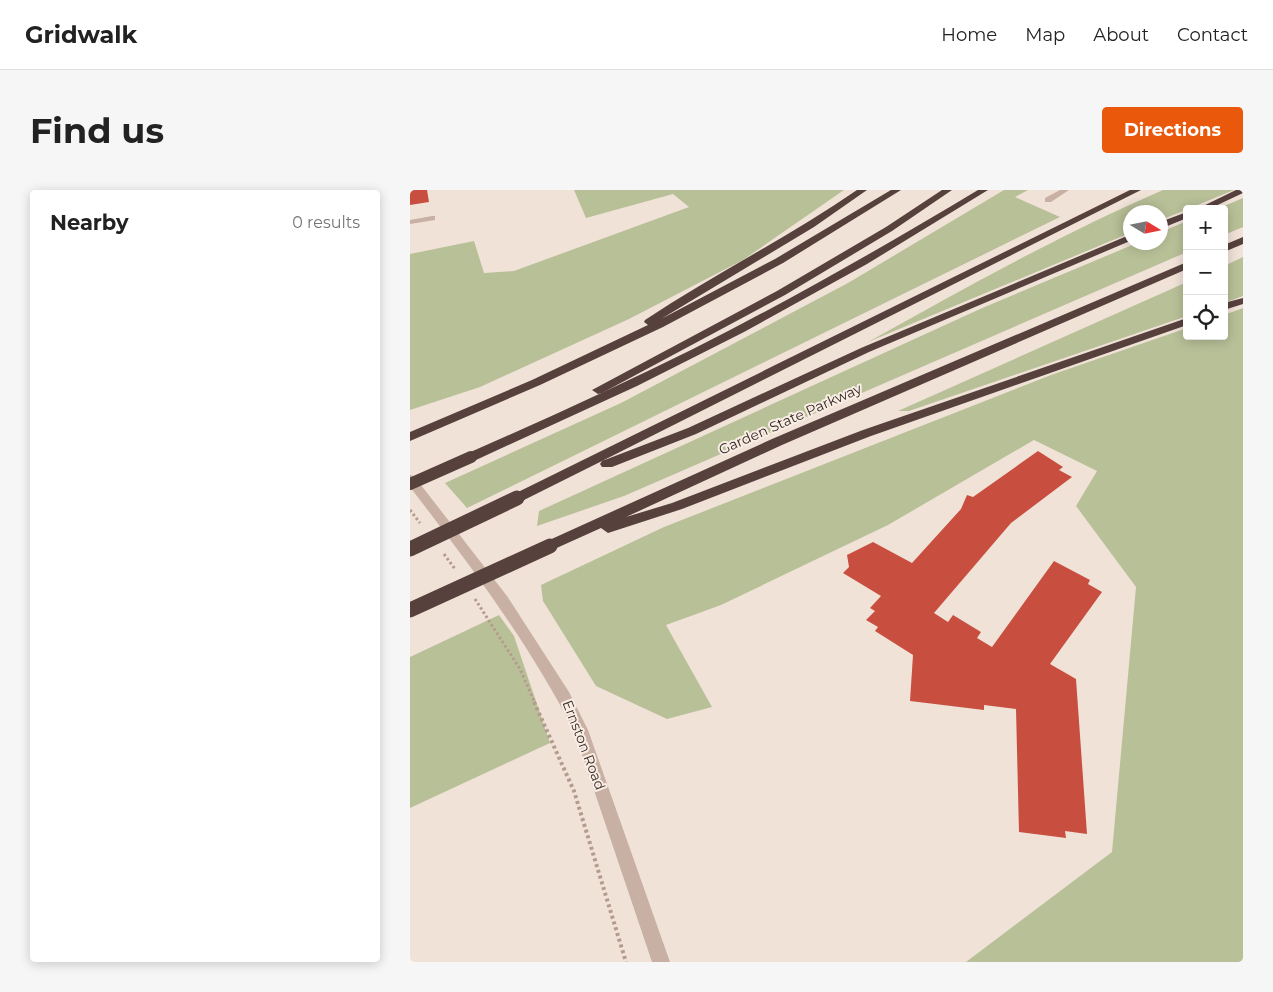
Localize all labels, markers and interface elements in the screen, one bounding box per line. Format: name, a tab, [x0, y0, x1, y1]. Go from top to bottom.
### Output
text: Gridwalk	[25, 20, 137, 49]
text: Home	[941, 24, 997, 46]
text: Map	[1025, 24, 1065, 46]
text: About	[1093, 24, 1149, 46]
text: Contact	[1177, 24, 1248, 46]
button: Directions	[1102, 107, 1243, 153]
text: Find us	[30, 109, 164, 152]
north arrow	[1123, 205, 1168, 250]
map controls	[1183, 205, 1228, 340]
button: +	[1183, 205, 1228, 250]
text: Nearby	[50, 210, 129, 235]
text: 0 results	[292, 213, 360, 232]
button: −	[1183, 250, 1228, 295]
button: locate	[1183, 295, 1228, 340]
street label: Garden State Parkway	[716, 379, 865, 459]
street label: Ernston Road	[559, 697, 609, 793]

